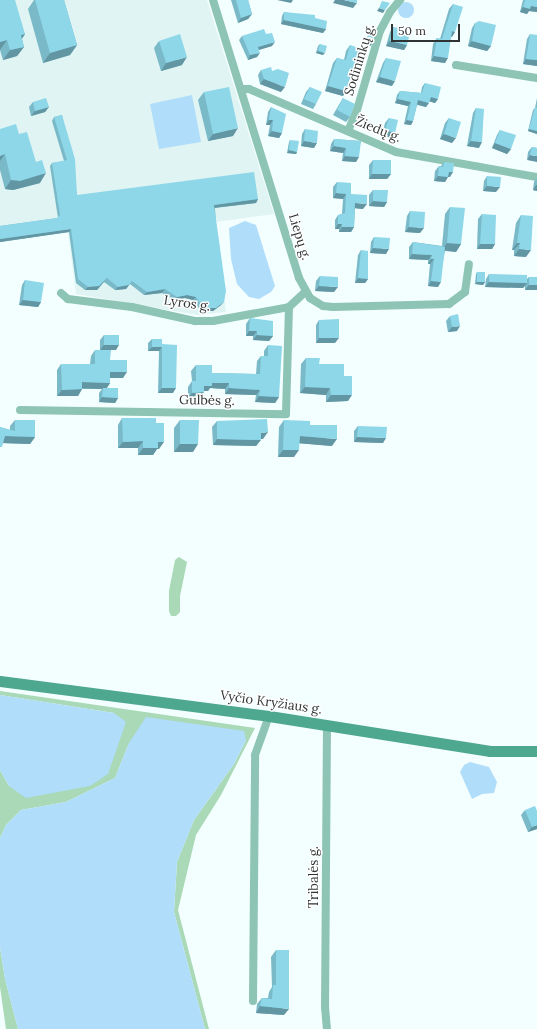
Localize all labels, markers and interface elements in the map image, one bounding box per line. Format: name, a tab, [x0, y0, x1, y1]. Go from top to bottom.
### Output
scale bar	[393, 16, 462, 42]
street label: Sodininkų g.	[342, 22, 378, 98]
text: 50 m	[398, 23, 426, 38]
street label: Žiedų g.	[353, 114, 403, 146]
street label: Liepų g.	[285, 212, 313, 262]
street label: Lyros g.	[163, 293, 211, 315]
street label: Gulbės g.	[179, 393, 235, 409]
street label: Vyčio Kryžiaus g.	[219, 688, 323, 718]
street label: Tribalės g.	[306, 846, 322, 908]

